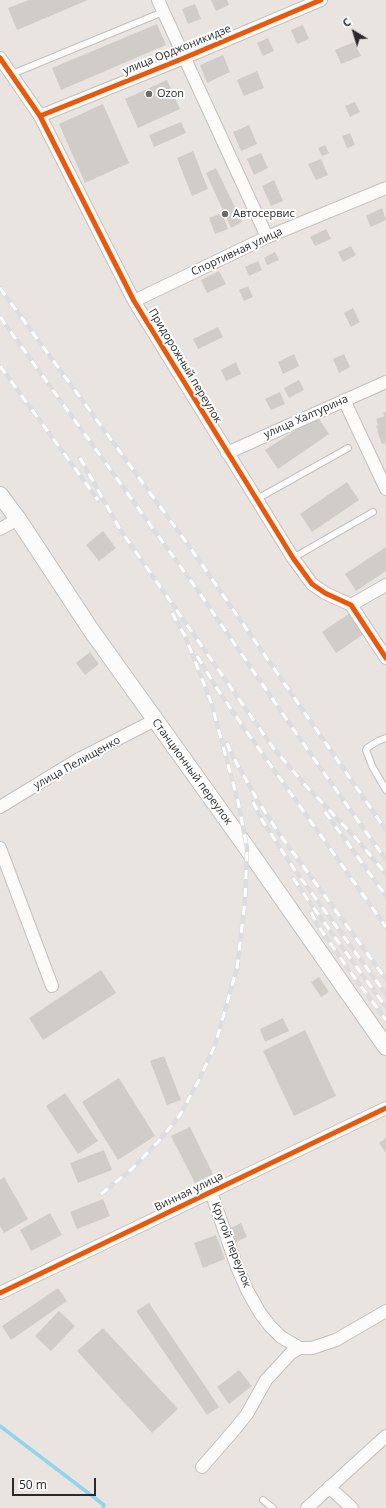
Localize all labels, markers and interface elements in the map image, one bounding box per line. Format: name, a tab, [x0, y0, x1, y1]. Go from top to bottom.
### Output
north arrow	[334, 12, 374, 52]
text: С	[339, 14, 354, 30]
street label: улица Орджоникидзе	[121, 22, 233, 78]
place label: Ozon	[157, 87, 184, 101]
marker: Ozon	[144, 89, 154, 99]
place label: Автосервис	[233, 207, 295, 221]
marker: Автосервис	[220, 209, 230, 219]
street label: Спортивная улица	[189, 225, 285, 279]
street label: Придорожный переулок	[146, 306, 224, 426]
street label: улица Халтурина	[262, 392, 350, 442]
street label: Станционный переулок	[149, 716, 235, 828]
street label: улица Пелищенко	[31, 734, 123, 792]
street label: Винная улица	[152, 1170, 226, 1214]
street label: Крутой переулок	[209, 1200, 253, 1290]
scale bar	[14, 1470, 98, 1496]
text: 50 m	[19, 1476, 47, 1493]

